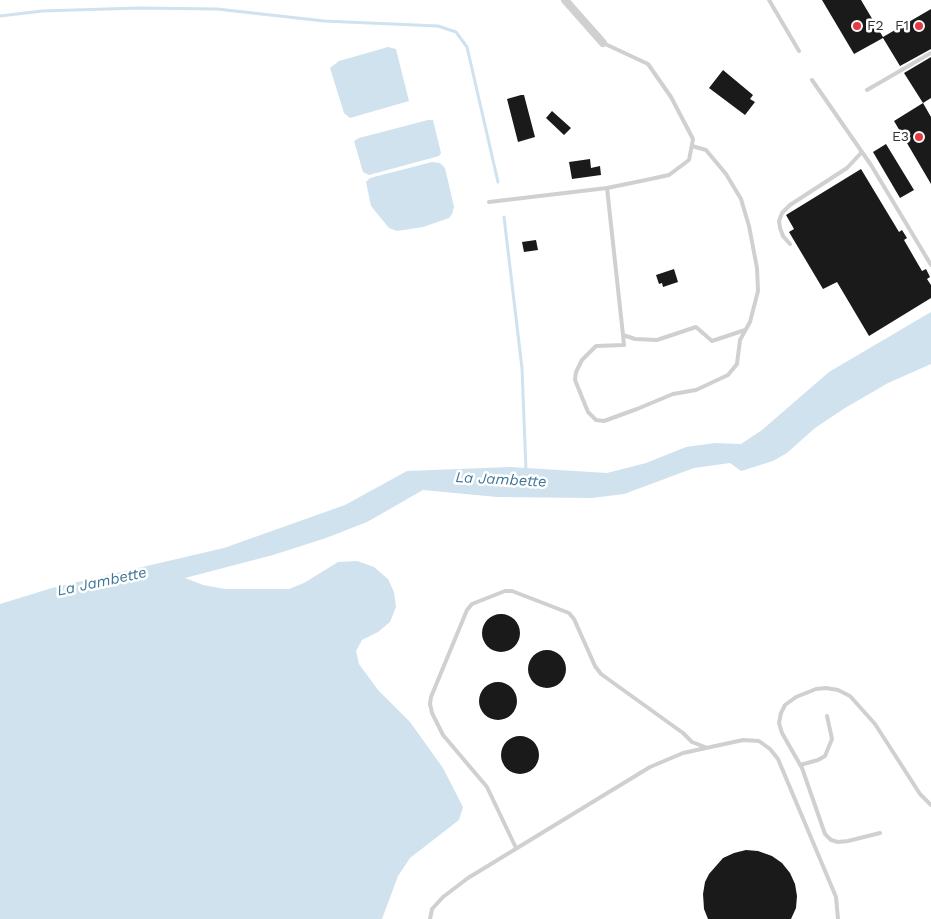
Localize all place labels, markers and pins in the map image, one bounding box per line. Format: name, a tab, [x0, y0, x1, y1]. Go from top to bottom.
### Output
place label: F2	[867, 18, 884, 34]
place label: F1	[895, 18, 909, 34]
marker: F2	[851, 20, 863, 32]
marker: F1	[913, 20, 925, 32]
place label: E3	[892, 129, 909, 145]
marker: E3	[913, 131, 925, 143]

